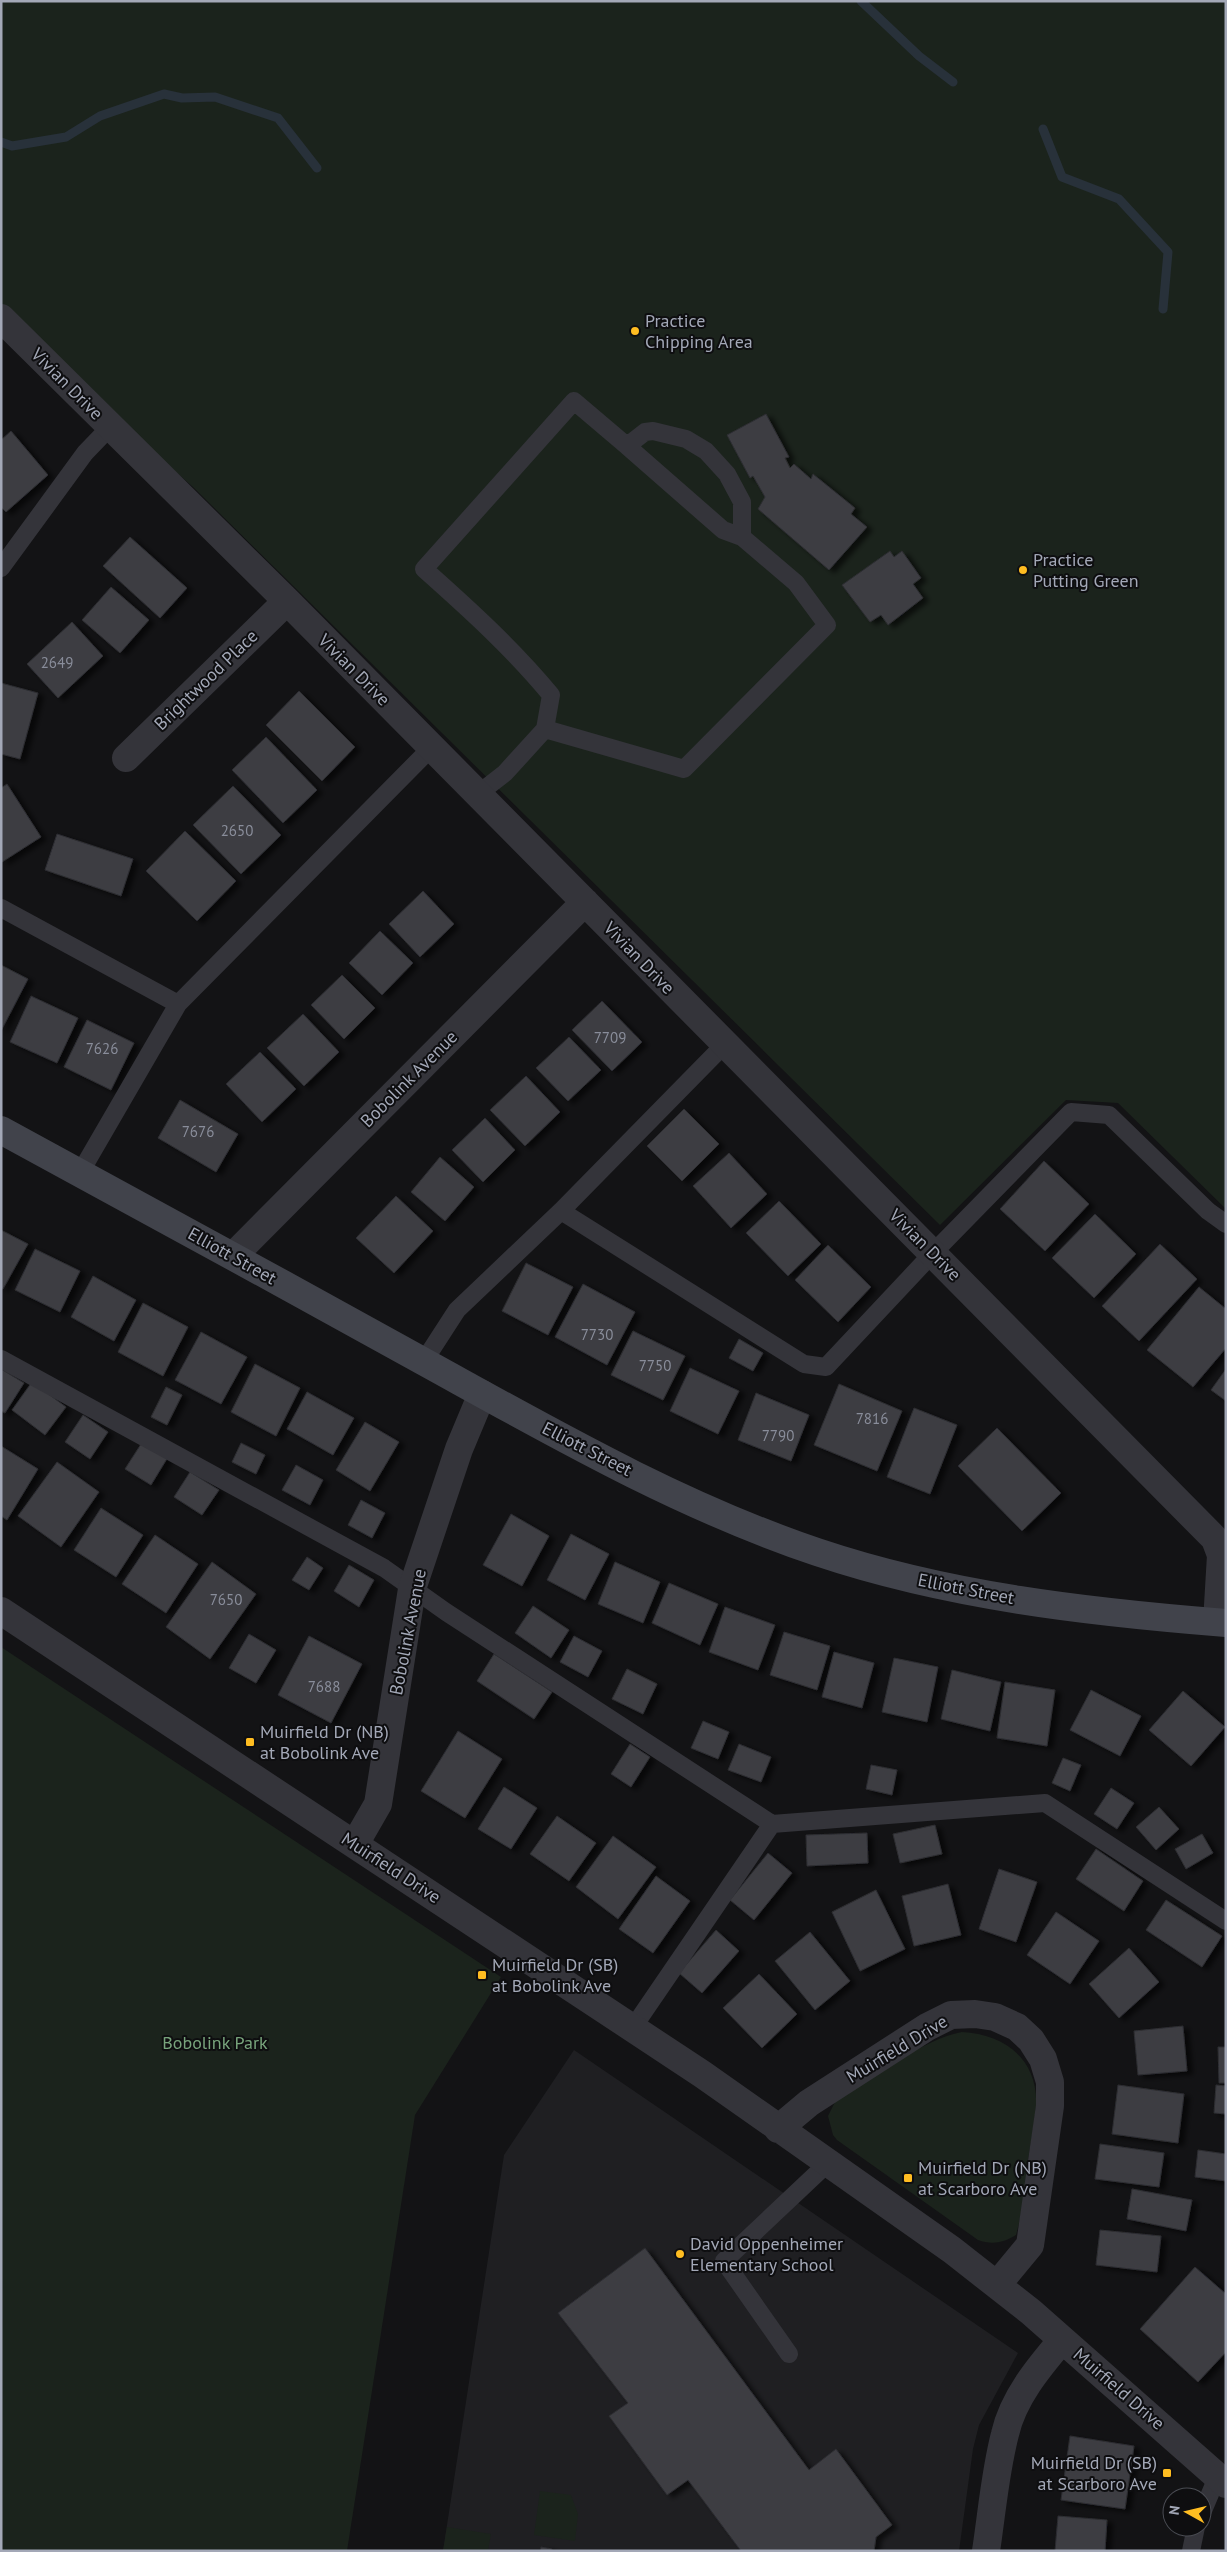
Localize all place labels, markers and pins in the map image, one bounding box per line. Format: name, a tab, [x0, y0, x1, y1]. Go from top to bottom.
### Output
place label: Practice Chipping Area	[645, 309, 753, 353]
marker: Practice Chipping Area	[629, 325, 641, 337]
place label: Practice Putting Green	[1033, 548, 1139, 592]
marker: Practice Putting Green	[1017, 564, 1029, 576]
place label: Muirfield Dr (NB) at Bobolink Ave	[260, 1720, 389, 1764]
marker: Muirfield Dr (NB) at Bobolink Ave	[244, 1736, 256, 1748]
place label: Muirfield Dr (SB) at Bobolink Ave	[492, 1953, 618, 1997]
marker: Muirfield Dr (SB) at Bobolink Ave	[476, 1969, 488, 1981]
place label: Muirfield Dr (NB) at Scarboro Ave	[918, 2156, 1047, 2200]
marker: Muirfield Dr (NB) at Scarboro Ave	[902, 2172, 914, 2184]
place label: David Oppenheimer Elementary School	[690, 2232, 843, 2276]
marker: David Oppenheimer Elementary School	[674, 2248, 686, 2260]
place label: Muirfield Dr (SB) at Scarboro Ave	[1031, 2451, 1157, 2495]
marker: Muirfield Dr (SB) at Scarboro Ave	[1161, 2467, 1173, 2479]

